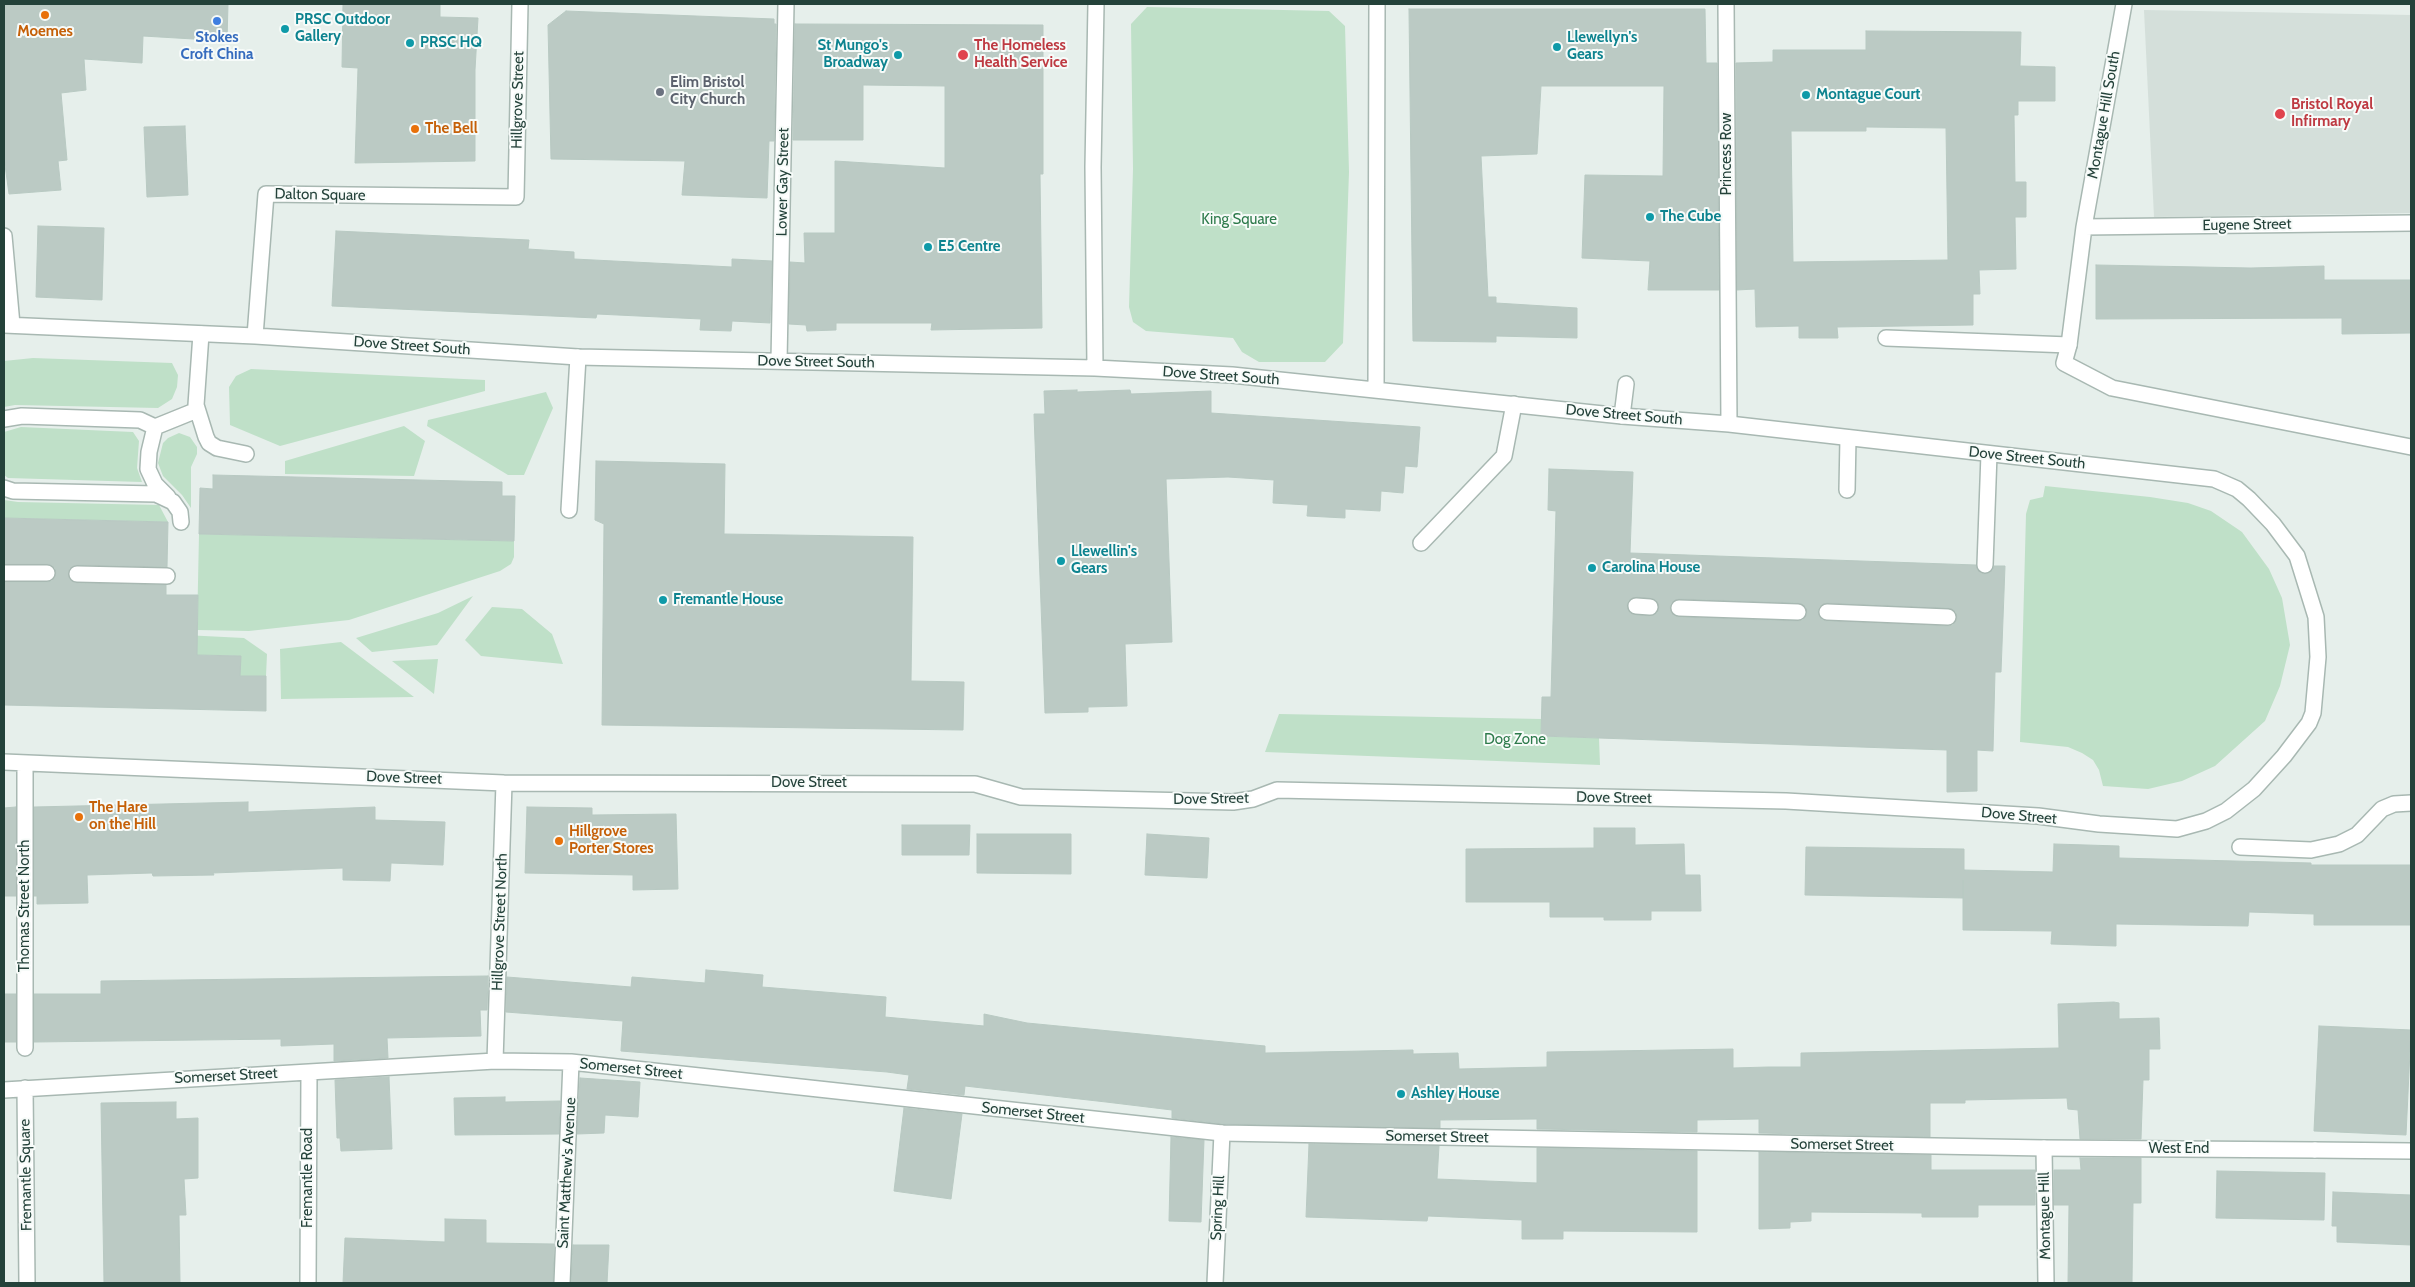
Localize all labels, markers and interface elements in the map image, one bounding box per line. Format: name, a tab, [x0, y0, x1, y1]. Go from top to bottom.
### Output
marker: Moemes	[39, 9, 51, 21]
place label: PRSC Outdoor Gallery	[295, 11, 390, 46]
marker: Stokes Croft China	[211, 15, 223, 27]
place label: Moemes	[17, 23, 73, 41]
marker: PRSC Outdoor Gallery	[279, 23, 291, 35]
place label: Stokes Croft China	[181, 29, 253, 64]
place label: Llewellyn's Gears	[1567, 29, 1637, 64]
place label: PRSC HQ	[420, 34, 482, 52]
marker: PRSC HQ	[404, 37, 416, 49]
place label: St Mungo's Broadway	[817, 37, 888, 72]
place label: The Homeless Health Service	[974, 37, 1068, 72]
marker: Llewellyn's Gears	[1551, 41, 1563, 53]
marker: The Homeless Health Service	[956, 48, 970, 62]
marker: St Mungo's Broadway	[892, 49, 904, 61]
street label: Montague Hill South	[2084, 50, 2124, 180]
street label: Hillgrove Street	[508, 51, 528, 149]
place label: Elim Bristol City Church	[670, 74, 745, 109]
marker: Elim Bristol City Church	[654, 86, 666, 98]
place label: Montague Court	[1816, 86, 1920, 104]
marker: Montague Court	[1800, 89, 1812, 101]
place label: Bristol Royal Infirmary	[2291, 96, 2373, 131]
marker: Bristol Royal Infirmary	[2273, 107, 2287, 121]
street label: Princess Row	[1718, 113, 1736, 195]
place label: The Bell	[425, 120, 478, 138]
marker: The Bell	[409, 123, 421, 135]
street label: Lower Gay Street	[773, 128, 793, 236]
street label: Dalton Square	[274, 185, 366, 205]
place label: The Cube	[1660, 208, 1721, 226]
park label: King Square	[1201, 211, 1277, 229]
marker: The Cube	[1644, 211, 1656, 223]
street label: Eugene Street	[2202, 215, 2292, 235]
place label: E5 Centre	[938, 238, 1001, 256]
marker: E5 Centre	[922, 241, 934, 253]
street label: Dove Street South	[353, 333, 471, 359]
street label: Dove Street South	[757, 352, 875, 372]
street label: Dove Street South	[1162, 363, 1280, 389]
street label: Dove Street South	[1565, 401, 1683, 429]
street label: Dove Street South	[1968, 443, 2086, 473]
place label: Llewellin's Gears	[1071, 543, 1137, 578]
marker: Llewellin's Gears	[1055, 555, 1067, 567]
place label: Carolina House	[1602, 559, 1700, 577]
marker: Carolina House	[1586, 562, 1598, 574]
place label: Fremantle House	[673, 591, 783, 609]
marker: Fremantle House	[657, 594, 669, 606]
park label: Dog Zone	[1484, 731, 1546, 749]
street label: Dove Street	[366, 768, 442, 788]
street label: Dove Street	[771, 774, 847, 792]
street label: Dove Street	[1576, 788, 1652, 808]
street label: Dove Street	[1173, 789, 1249, 809]
place label: The Hare on the Hill	[89, 799, 156, 834]
street label: Dove Street	[1980, 804, 2058, 828]
marker: The Hare on the Hill	[73, 811, 85, 823]
place label: Hillgrove Porter Stores	[569, 823, 654, 858]
marker: Hillgrove Porter Stores	[553, 835, 565, 847]
street label: Thomas Street North	[16, 840, 34, 972]
street label: Hillgrove Street North	[489, 853, 511, 991]
street label: Somerset Street	[579, 1055, 683, 1083]
street label: Somerset Street	[174, 1064, 278, 1088]
place label: Ashley House	[1411, 1085, 1500, 1103]
marker: Ashley House	[1395, 1088, 1407, 1100]
street label: Saint Matthew's Avenue	[554, 1097, 580, 1249]
street label: Somerset Street	[981, 1099, 1085, 1127]
street label: Fremantle Square	[16, 1119, 36, 1231]
street label: Somerset Street	[1385, 1127, 1489, 1147]
street label: Fremantle Road	[299, 1128, 317, 1228]
street label: Somerset Street	[1790, 1135, 1894, 1155]
street label: West End	[2149, 1140, 2209, 1158]
street label: Montague Hill	[2035, 1172, 2055, 1260]
street label: Spring Hill	[1207, 1175, 1229, 1241]

